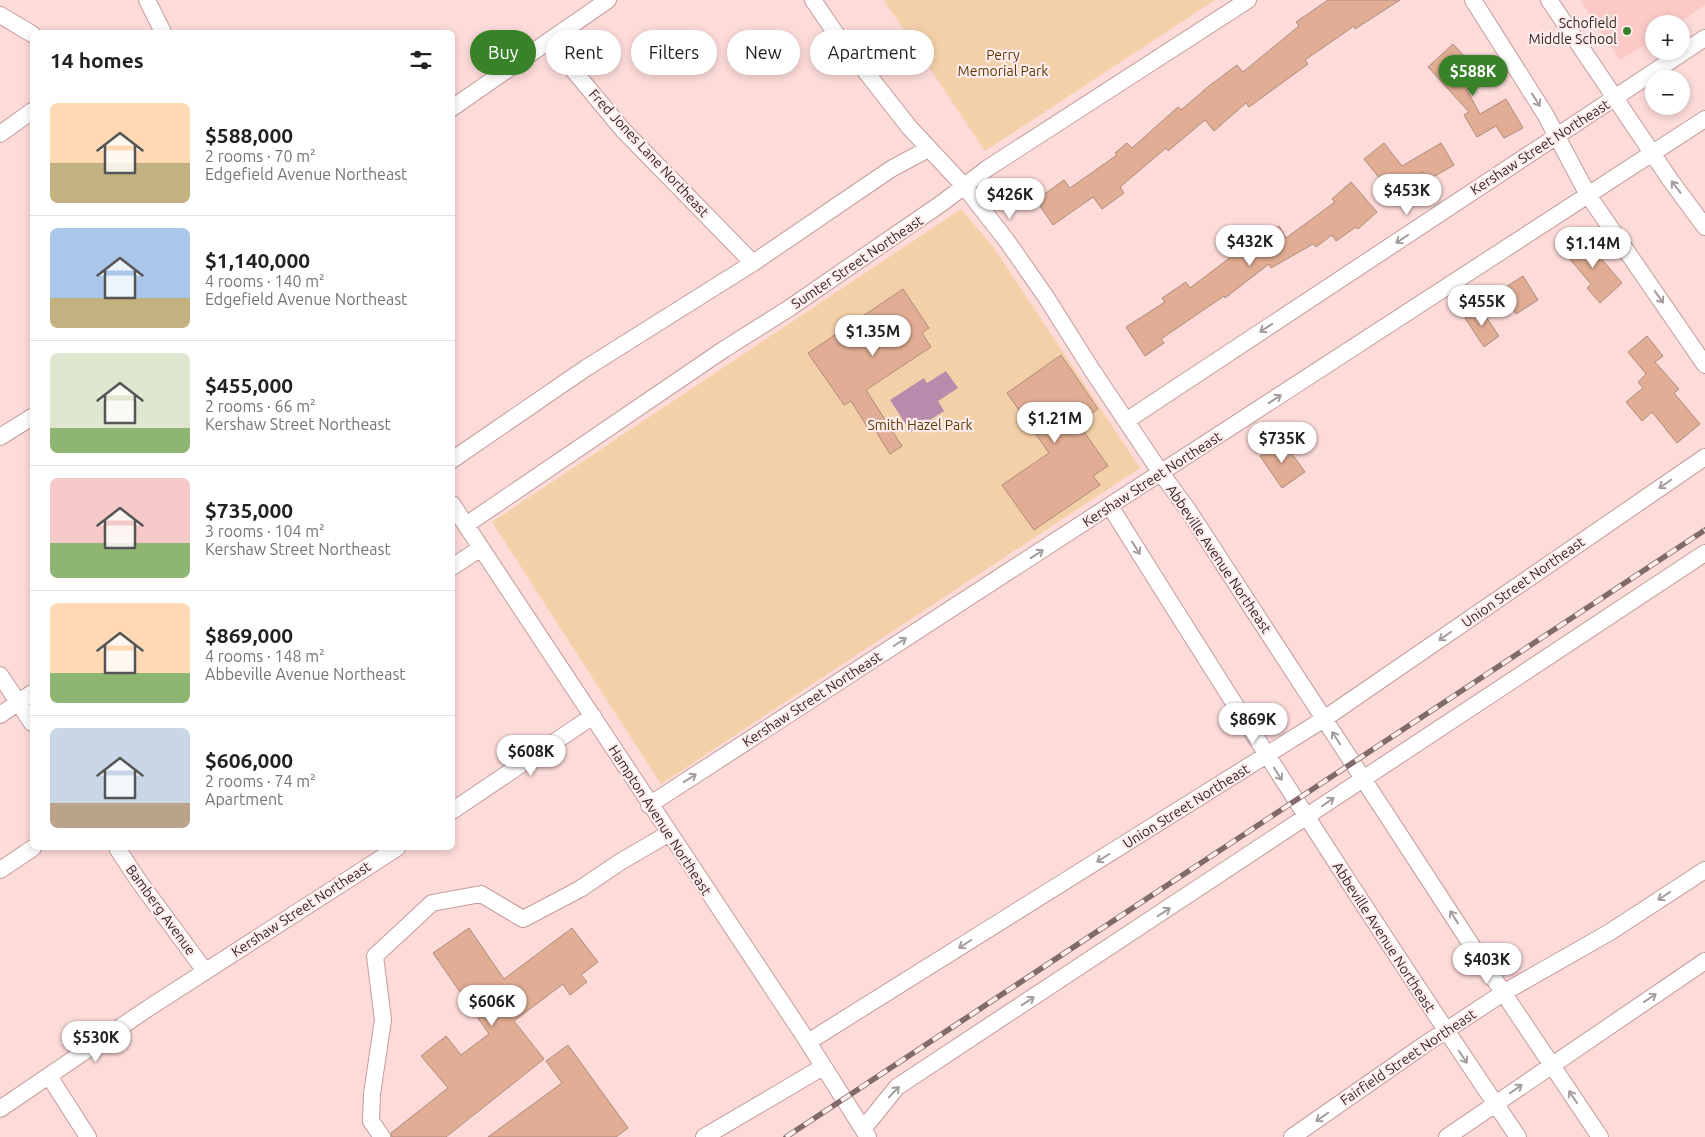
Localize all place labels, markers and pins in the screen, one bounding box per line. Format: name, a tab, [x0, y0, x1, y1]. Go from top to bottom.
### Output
place label: Schofield Middle School	[1529, 15, 1617, 47]
marker: Schofield Middle School	[1621, 25, 1633, 37]
pin: $588K	[1438, 54, 1508, 97]
pin: $453K	[1372, 174, 1442, 216]
pin: $426K	[975, 178, 1045, 220]
pin: $432K	[1215, 224, 1285, 267]
pin: $1.14M	[1552, 226, 1634, 269]
pin: $455K	[1447, 284, 1517, 327]
pin: $1.35M	[832, 314, 914, 357]
pin: $1.21M	[1014, 402, 1096, 444]
pin: $735K	[1247, 422, 1317, 464]
pin: $869K	[1218, 702, 1288, 745]
pin: $608K	[496, 734, 566, 777]
pin: $403K	[1452, 942, 1522, 985]
pin: $606K	[457, 984, 527, 1027]
pin: $530K	[61, 1020, 131, 1063]

